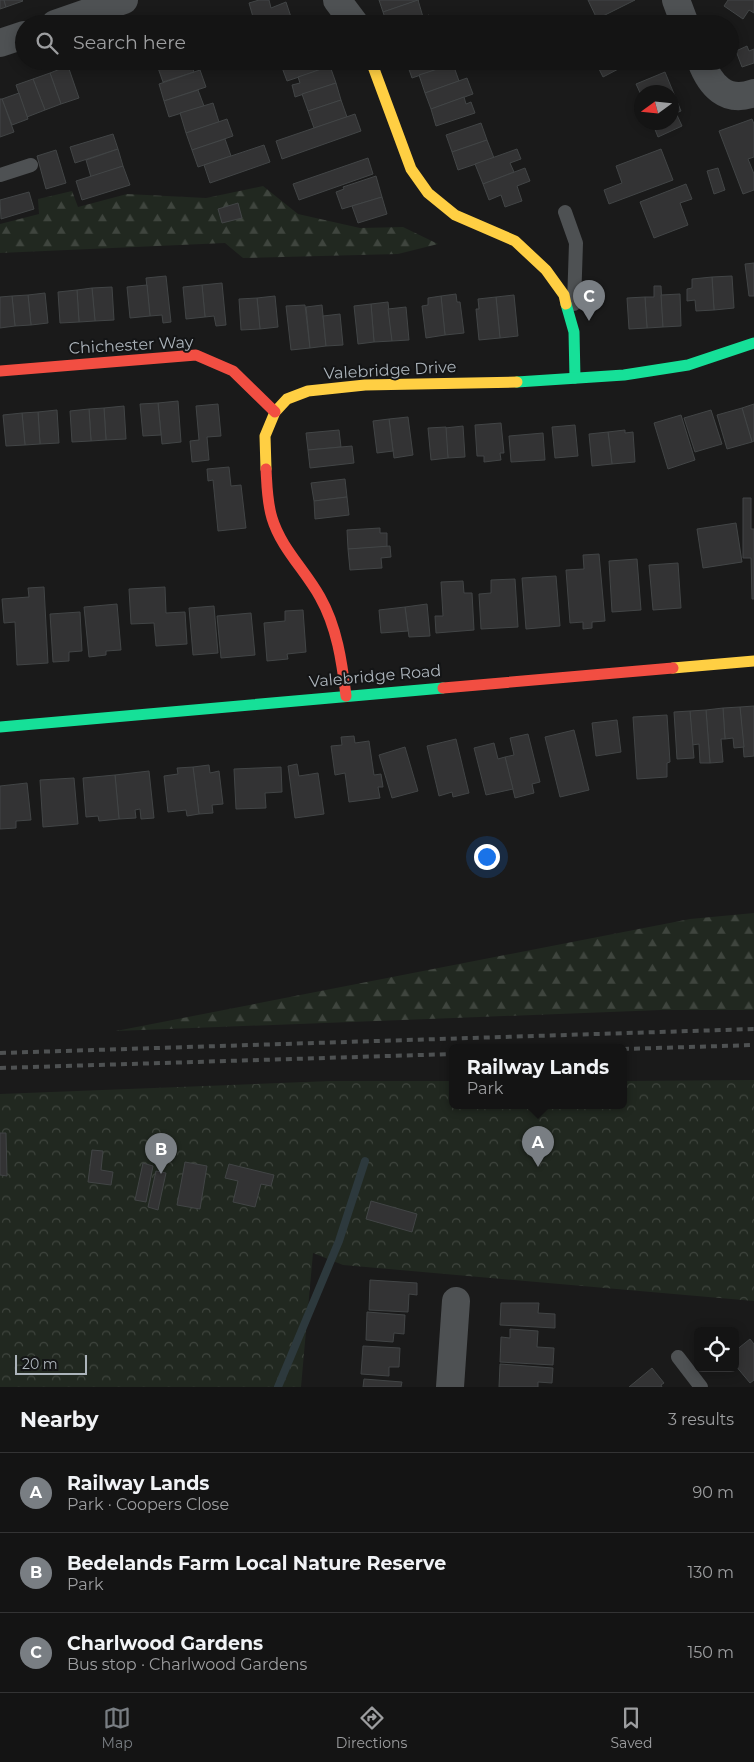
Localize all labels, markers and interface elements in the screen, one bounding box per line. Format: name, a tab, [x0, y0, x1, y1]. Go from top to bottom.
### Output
search box	[15, 15, 739, 70]
icon: search	[33, 29, 61, 57]
text: Search here	[73, 31, 186, 54]
north arrow	[634, 85, 679, 130]
pin: C	[573, 280, 605, 321]
street label: Chichester Way	[68, 332, 194, 358]
street label: Valebridge Drive	[323, 357, 457, 383]
street label: Valebridge Road	[308, 661, 442, 691]
your location	[474, 844, 500, 870]
popup	[449, 1044, 627, 1109]
text: Railway Lands	[467, 1056, 609, 1079]
text: Park	[467, 1079, 503, 1098]
pin: A	[522, 1126, 554, 1167]
pin: B	[145, 1133, 177, 1174]
map controls	[694, 1327, 739, 1372]
button: locate	[694, 1327, 739, 1372]
scale bar	[15, 1352, 88, 1375]
text: 20 m	[22, 1355, 58, 1373]
text: Nearby	[20, 1407, 99, 1432]
text: 3 results	[668, 1410, 734, 1429]
text: Railway Lands	[67, 1472, 209, 1495]
text: A	[30, 1483, 42, 1502]
text: 90 m	[692, 1483, 734, 1502]
text: Park · Coopers Close	[67, 1495, 229, 1514]
text: Bedelands Farm Local Nature Reserve	[67, 1552, 446, 1575]
text: B	[30, 1563, 42, 1582]
text: 130 m	[687, 1563, 734, 1582]
text: Park	[67, 1575, 104, 1594]
text: Charlwood Gardens	[67, 1632, 263, 1655]
text: C	[30, 1643, 42, 1662]
text: 150 m	[687, 1643, 734, 1662]
text: Bus stop · Charlwood Gardens	[67, 1655, 307, 1674]
tab: Map	[102, 1704, 133, 1752]
tab: Directions	[336, 1704, 407, 1752]
tab: Saved	[610, 1704, 652, 1752]

